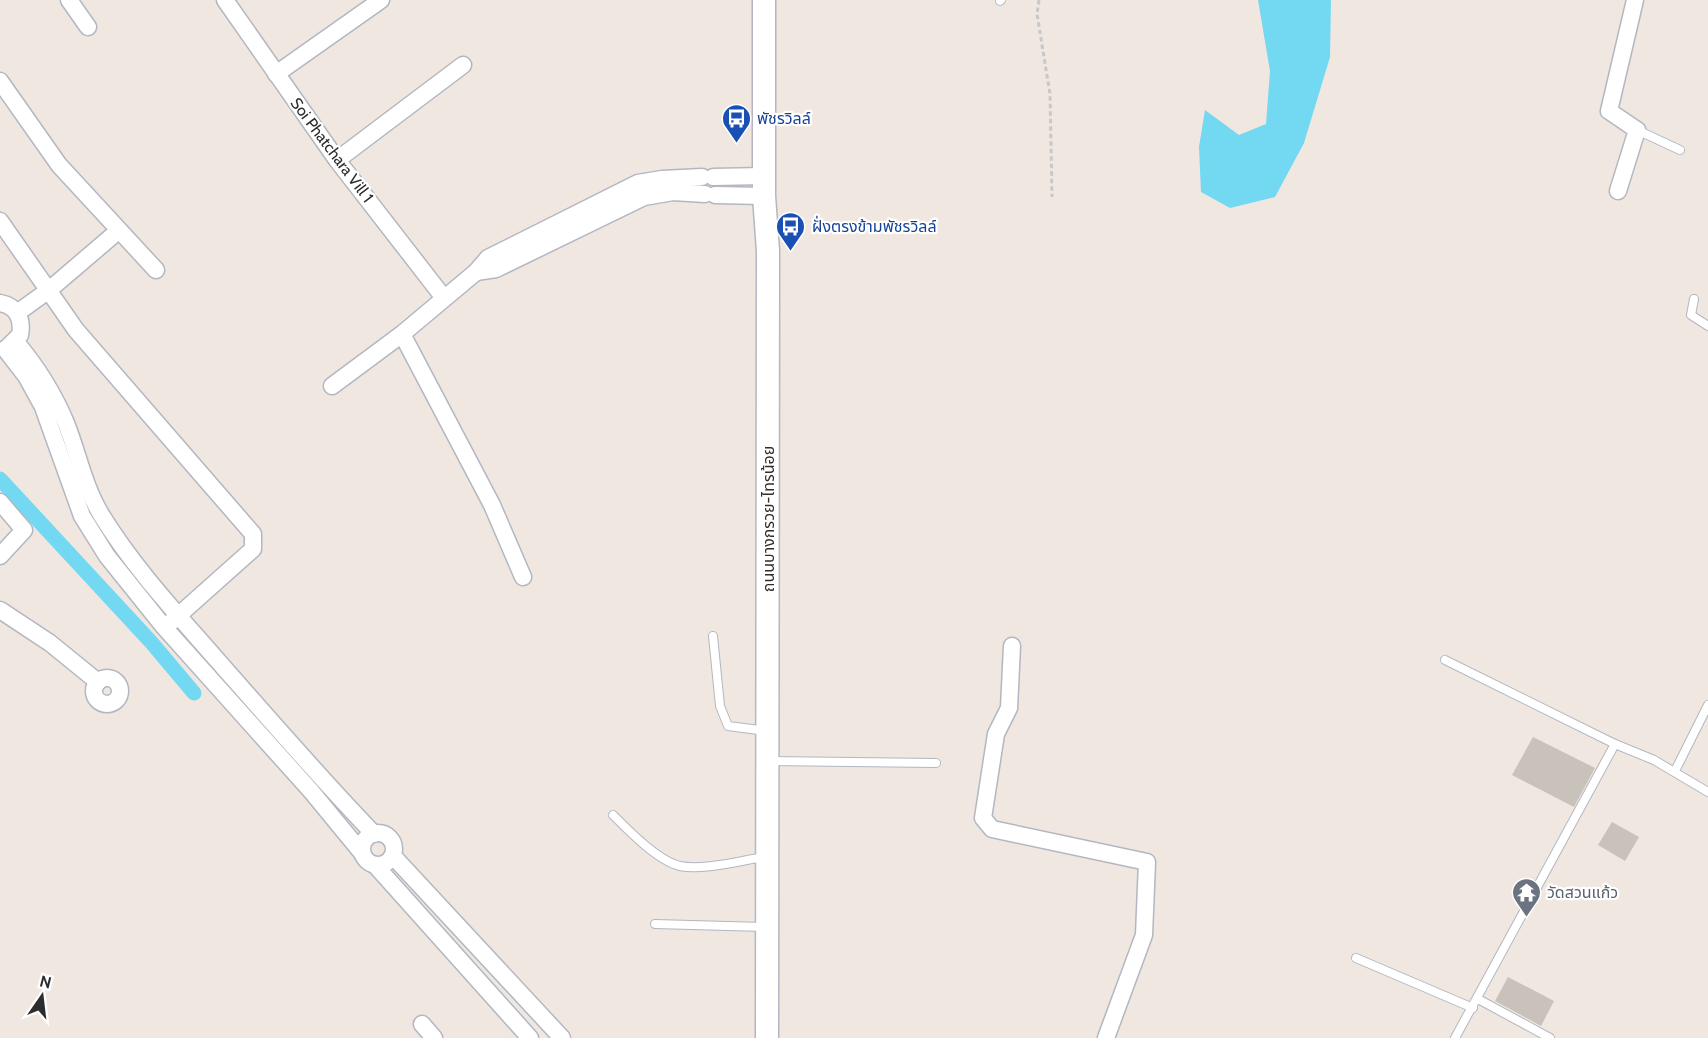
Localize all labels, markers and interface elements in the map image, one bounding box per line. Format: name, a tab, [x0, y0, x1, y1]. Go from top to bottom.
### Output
street label: Soi Phatchara Vill 1	[287, 94, 377, 206]
bus stop icon: พัชรวิลล์	[720, 102, 752, 144]
place label: พัชรวิลล์	[757, 109, 811, 128]
bus stop icon: ฝั่งตรงข้ามพัชรวิลล์	[775, 210, 807, 252]
place label: ฝั่งตรงข้ามพัชรวิลล์	[812, 215, 937, 236]
street label: ถนนบางกรวย-ไทรน้อย	[759, 446, 778, 592]
temple icon: วัดสวนแก้ว	[1510, 876, 1542, 918]
place label: วัดสวนแก้ว	[1547, 883, 1618, 902]
north arrow	[12, 966, 72, 1026]
text: N	[38, 971, 53, 993]

